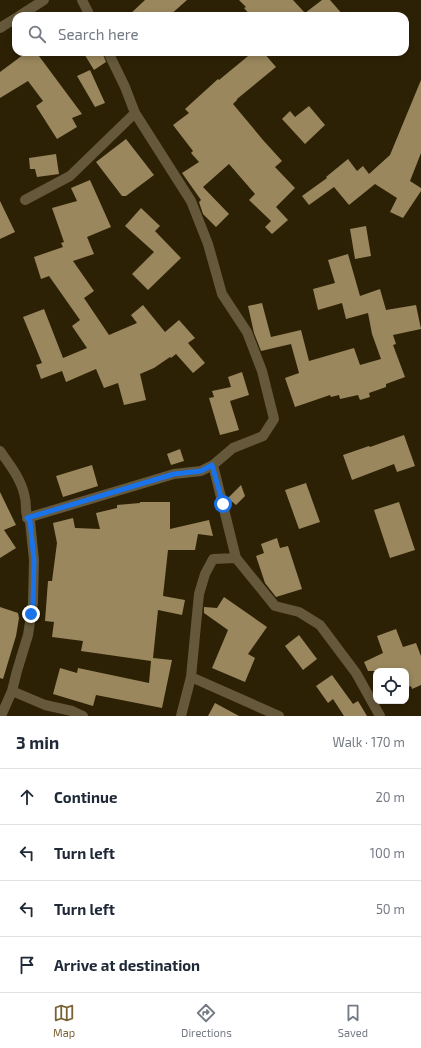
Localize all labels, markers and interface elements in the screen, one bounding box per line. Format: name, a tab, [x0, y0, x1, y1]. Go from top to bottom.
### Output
search box	[12, 12, 409, 56]
icon: search	[26, 23, 48, 45]
text: Search here	[58, 25, 139, 43]
route start	[214, 495, 232, 513]
route end	[22, 605, 40, 623]
map controls	[373, 668, 409, 704]
button: locate	[373, 668, 409, 704]
text: 3 min	[16, 732, 59, 752]
text: Walk · 170 m	[333, 734, 405, 750]
icon: ahead	[16, 786, 38, 808]
text: Continue	[54, 788, 117, 806]
text: 20 m	[376, 789, 405, 805]
icon: left	[16, 842, 38, 864]
text: Turn left	[54, 844, 115, 862]
text: 100 m	[370, 845, 405, 861]
icon: left	[16, 898, 38, 920]
text: Turn left	[54, 900, 115, 918]
text: 50 m	[376, 901, 405, 917]
icon: arrive	[16, 954, 38, 976]
text: Arrive at destination	[54, 956, 200, 974]
tab: Map	[53, 1002, 75, 1039]
tab: Directions	[181, 1002, 232, 1039]
tab: Saved	[338, 1002, 368, 1039]

